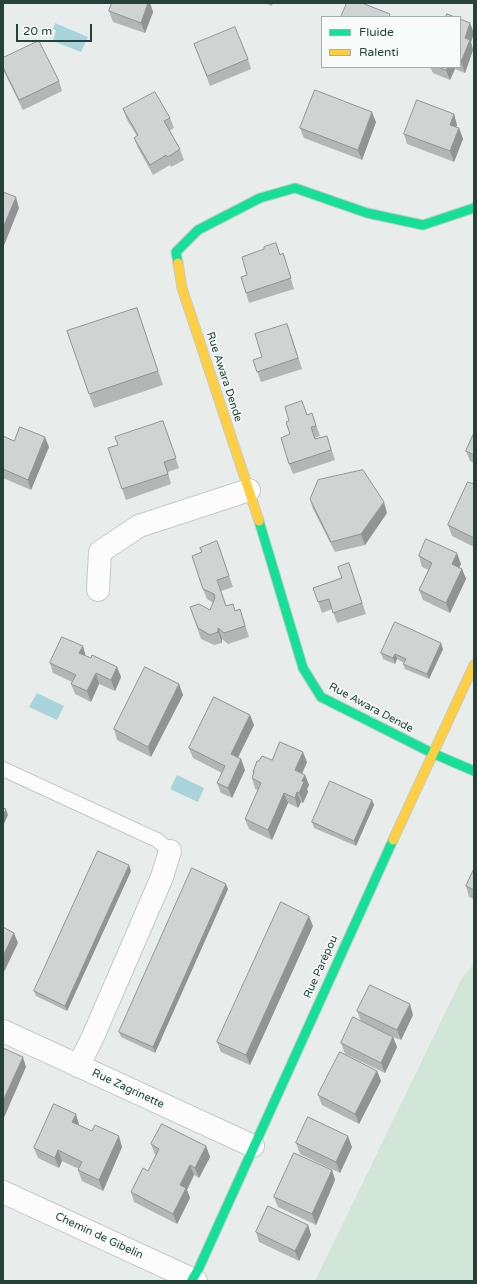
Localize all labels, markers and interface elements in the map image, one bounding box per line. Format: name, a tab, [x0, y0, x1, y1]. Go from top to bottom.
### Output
scale bar	[18, 16, 94, 42]
legend	[321, 16, 461, 68]
text: 20 m	[23, 24, 52, 38]
text: Fluide	[359, 25, 394, 39]
text: Ralenti	[359, 45, 399, 59]
street label: Rue Awara Dende	[203, 330, 245, 424]
street label: Rue Awara Dende	[327, 680, 415, 736]
street label: Rue Parépou	[301, 933, 341, 1001]
street label: Rue Zagrinette	[90, 1066, 166, 1112]
street label: Chemin de Gibelin	[53, 1210, 145, 1262]

